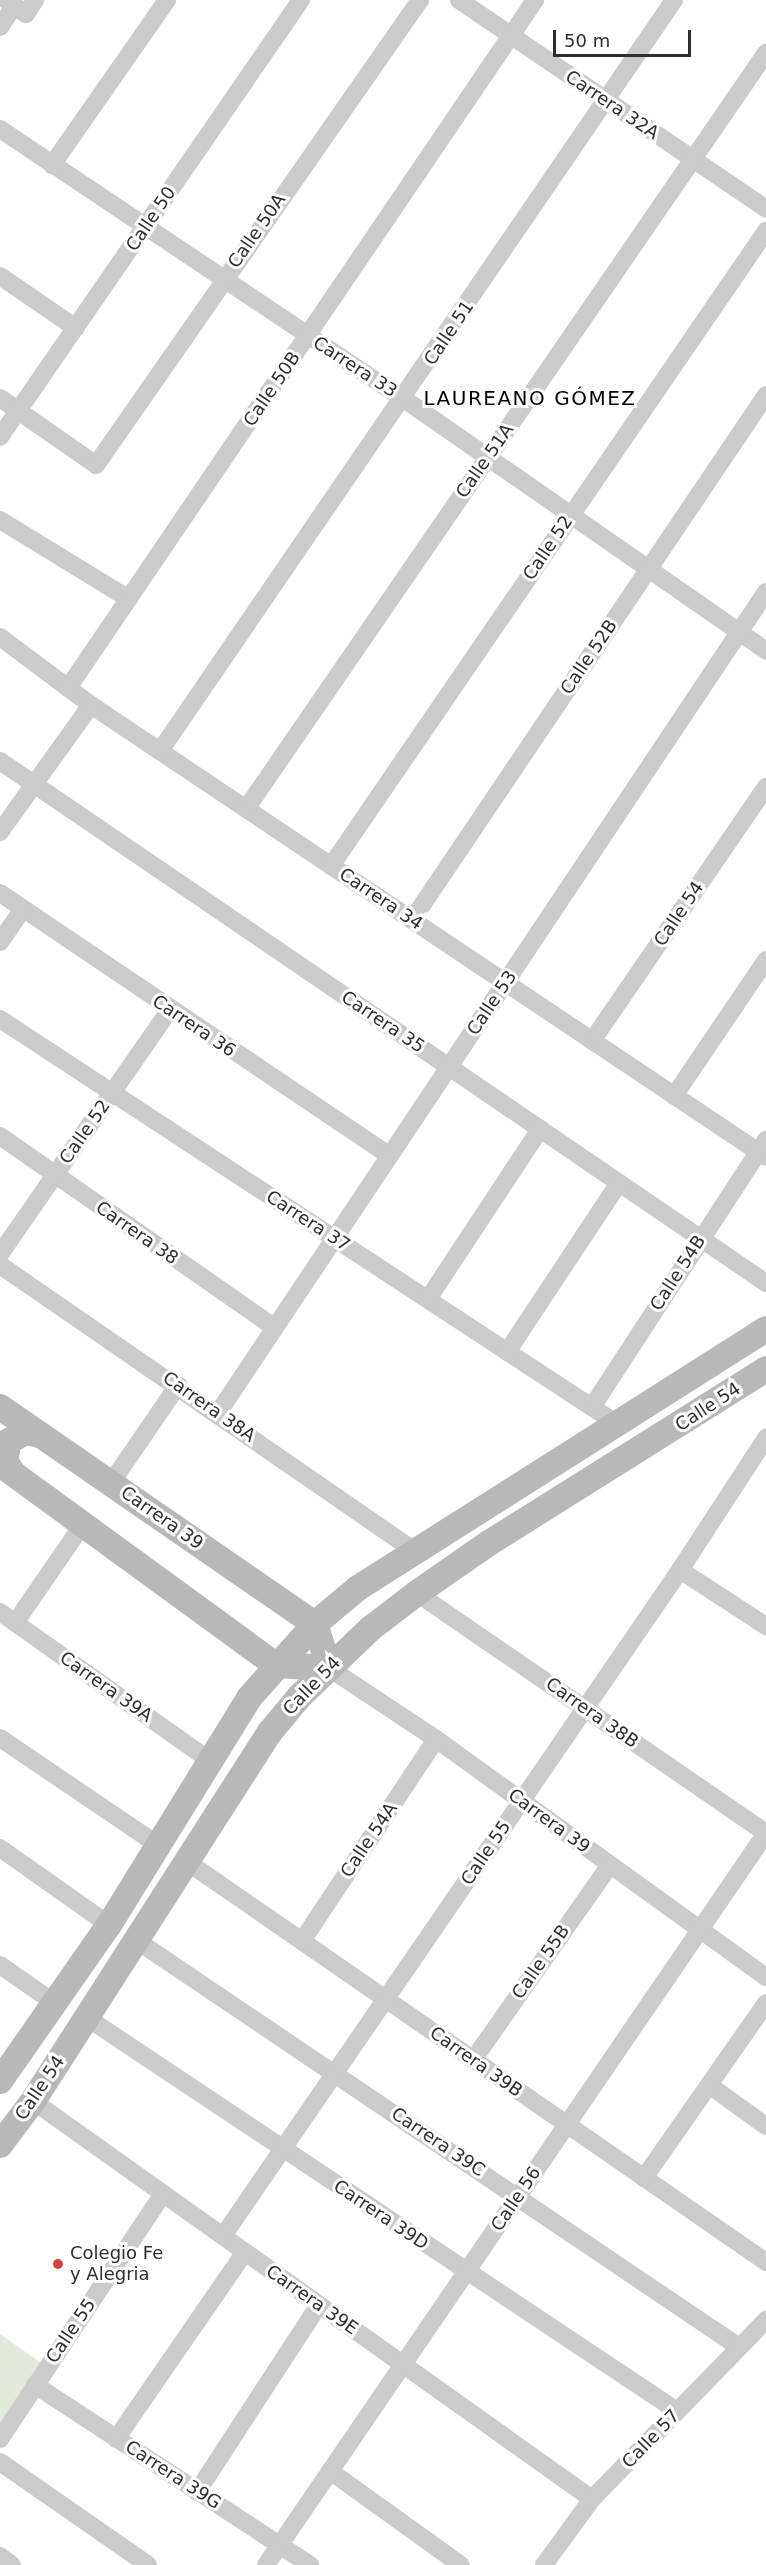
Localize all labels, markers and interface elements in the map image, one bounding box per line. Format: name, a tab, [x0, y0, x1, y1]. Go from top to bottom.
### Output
scale bar	[556, 18, 694, 56]
text: 50 m	[564, 30, 610, 51]
street label: Carrera 32A	[561, 66, 663, 144]
street label: Calle 50	[122, 183, 180, 255]
street label: Calle 50A	[224, 190, 290, 272]
street label: Calle 51	[420, 297, 478, 369]
street label: Carrera 33	[309, 332, 401, 402]
street label: Calle 50B	[239, 347, 305, 431]
district label: LAUREANO GÓMEZ	[423, 386, 637, 410]
street label: Calle 51A	[452, 420, 518, 502]
street label: Calle 52	[519, 512, 577, 584]
street label: Calle 52B	[556, 615, 622, 699]
street label: Carrera 34	[335, 863, 427, 935]
street label: Calle 54	[650, 878, 708, 950]
street label: Calle 53	[463, 967, 521, 1039]
street label: Carrera 35	[337, 986, 429, 1058]
street label: Carrera 36	[148, 990, 240, 1062]
street label: Calle 52	[55, 1096, 115, 1168]
street label: Carrera 37	[262, 1186, 354, 1256]
street label: Carrera 38	[92, 1197, 182, 1269]
street label: Calle 54B	[646, 1231, 710, 1315]
street label: Carrera 38A	[159, 1367, 259, 1447]
street label: Calle 54	[671, 1378, 745, 1436]
street label: Carrera 39	[117, 1482, 207, 1554]
street label: Carrera 39A	[56, 1647, 156, 1727]
street label: Calle 54	[279, 1652, 345, 1720]
street label: Carrera 38B	[542, 1673, 642, 1753]
street label: Carrera 39	[504, 1784, 594, 1858]
street label: Calle 54A	[336, 1798, 402, 1882]
street label: Calle 55	[457, 1817, 515, 1889]
street label: Calle 55B	[508, 1921, 574, 2003]
street label: Carrera 39B	[426, 2022, 526, 2102]
street label: Calle 54	[11, 2052, 69, 2124]
street label: Carrera 39C	[387, 2103, 489, 2181]
street label: Calle 56	[487, 2163, 545, 2235]
street label: Carrera 39D	[329, 2175, 433, 2255]
place label: Colegio Fe y Alegria	[70, 2243, 163, 2286]
marker: Colegio Fe y Alegria	[51, 2257, 65, 2271]
street label: Carrera 39E	[262, 2260, 362, 2340]
street label: Calle 55	[42, 2295, 100, 2367]
street label: Calle 57	[618, 2405, 684, 2473]
street label: Carrera 39G	[121, 2436, 225, 2514]

